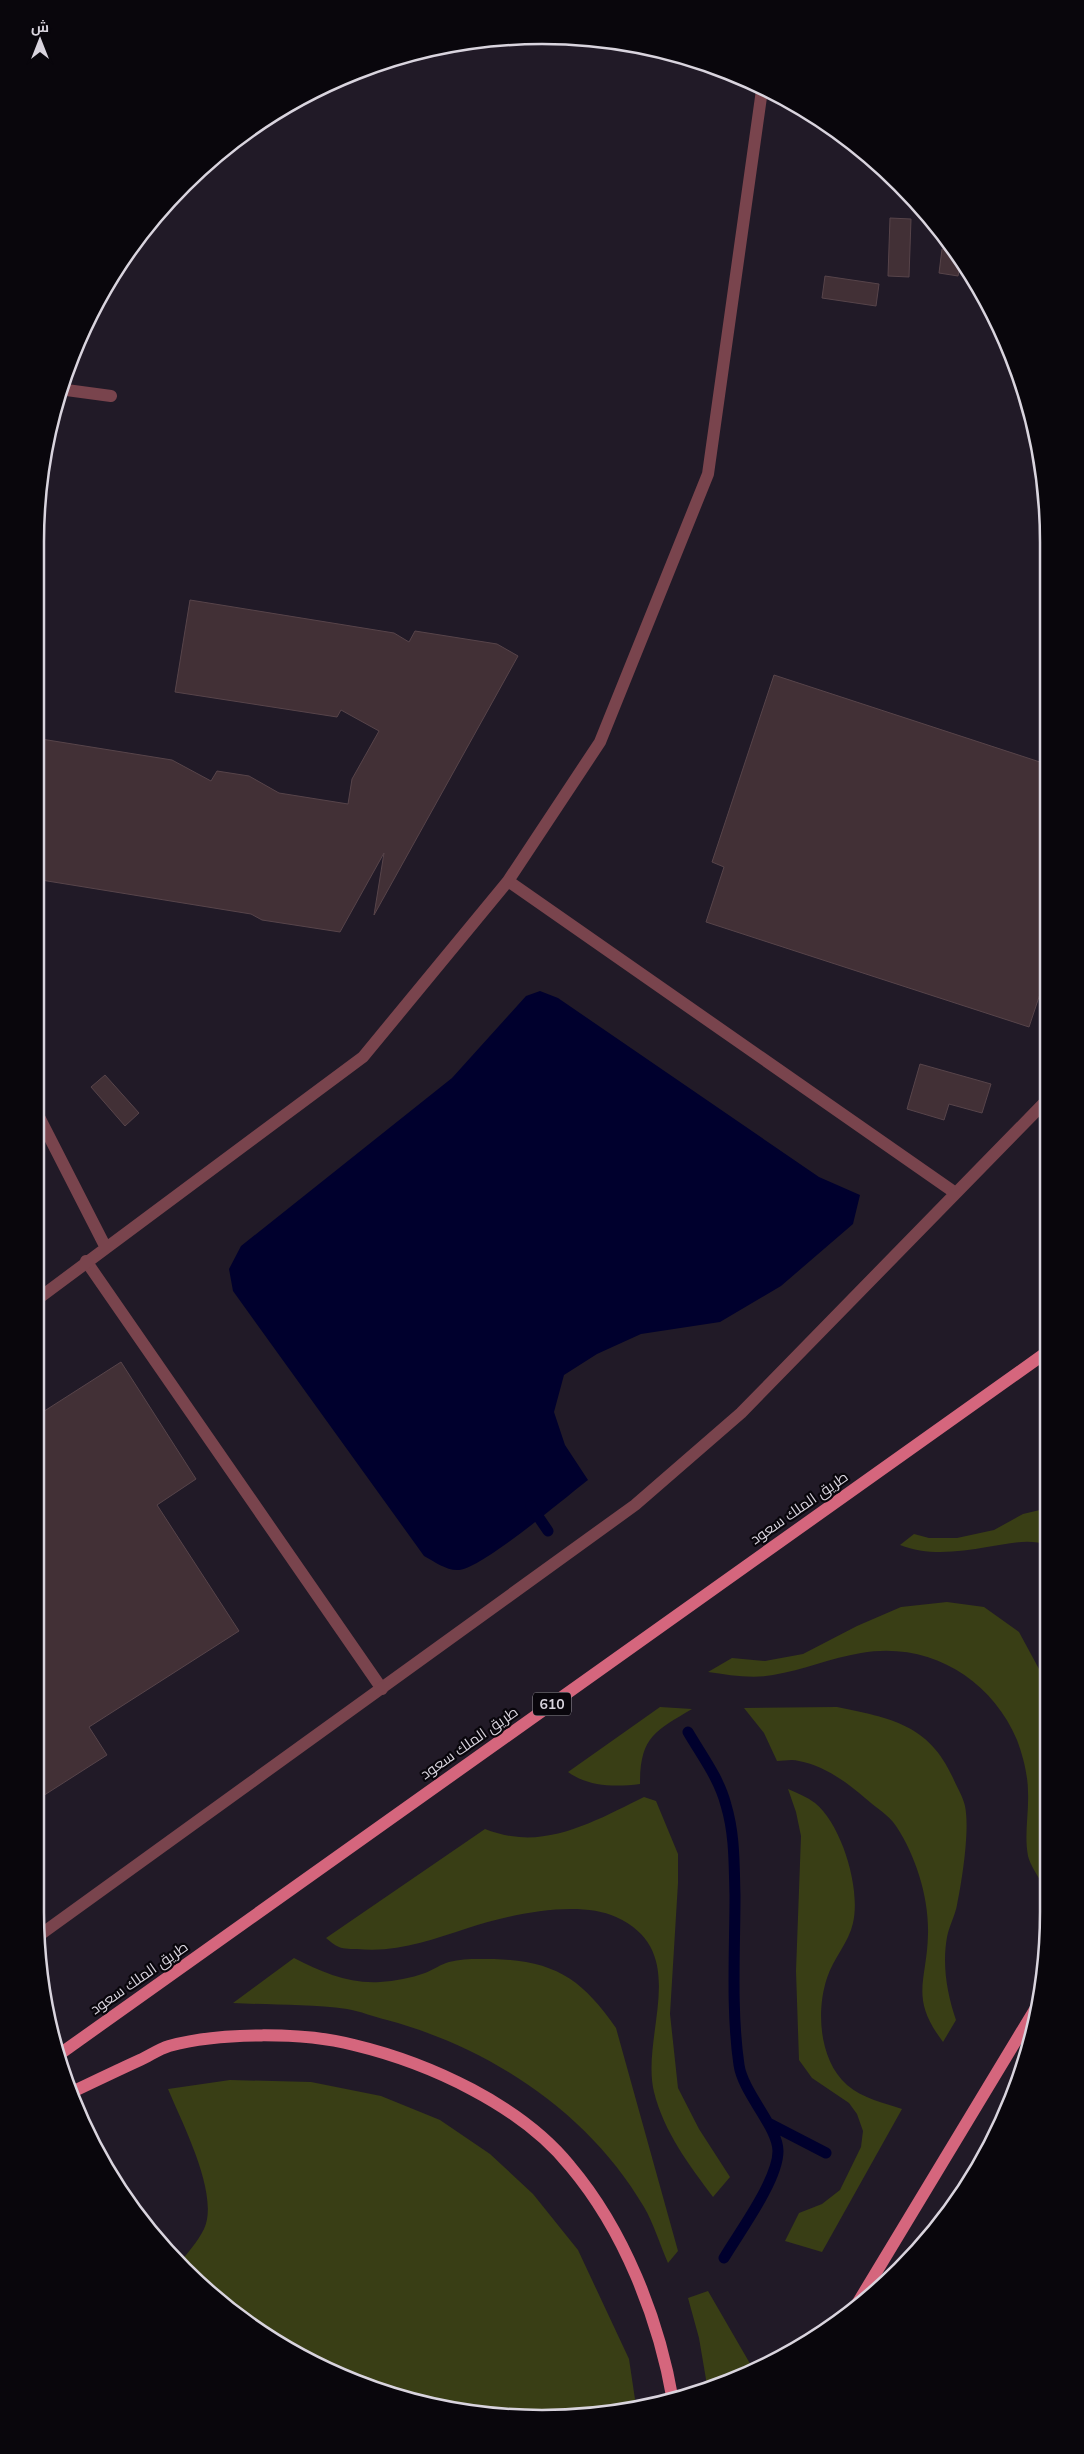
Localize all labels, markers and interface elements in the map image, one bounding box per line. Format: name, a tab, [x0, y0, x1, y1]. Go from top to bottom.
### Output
north arrow	[15, 15, 65, 65]
text: ش	[31, 18, 49, 36]
street label: طريق الملك سعود	[746, 1467, 852, 1549]
road number: 610	[533, 1692, 571, 1716]
street label: طريق الملك سعود	[416, 1702, 522, 1784]
street label: طريق الملك سعود	[86, 1937, 192, 2019]

